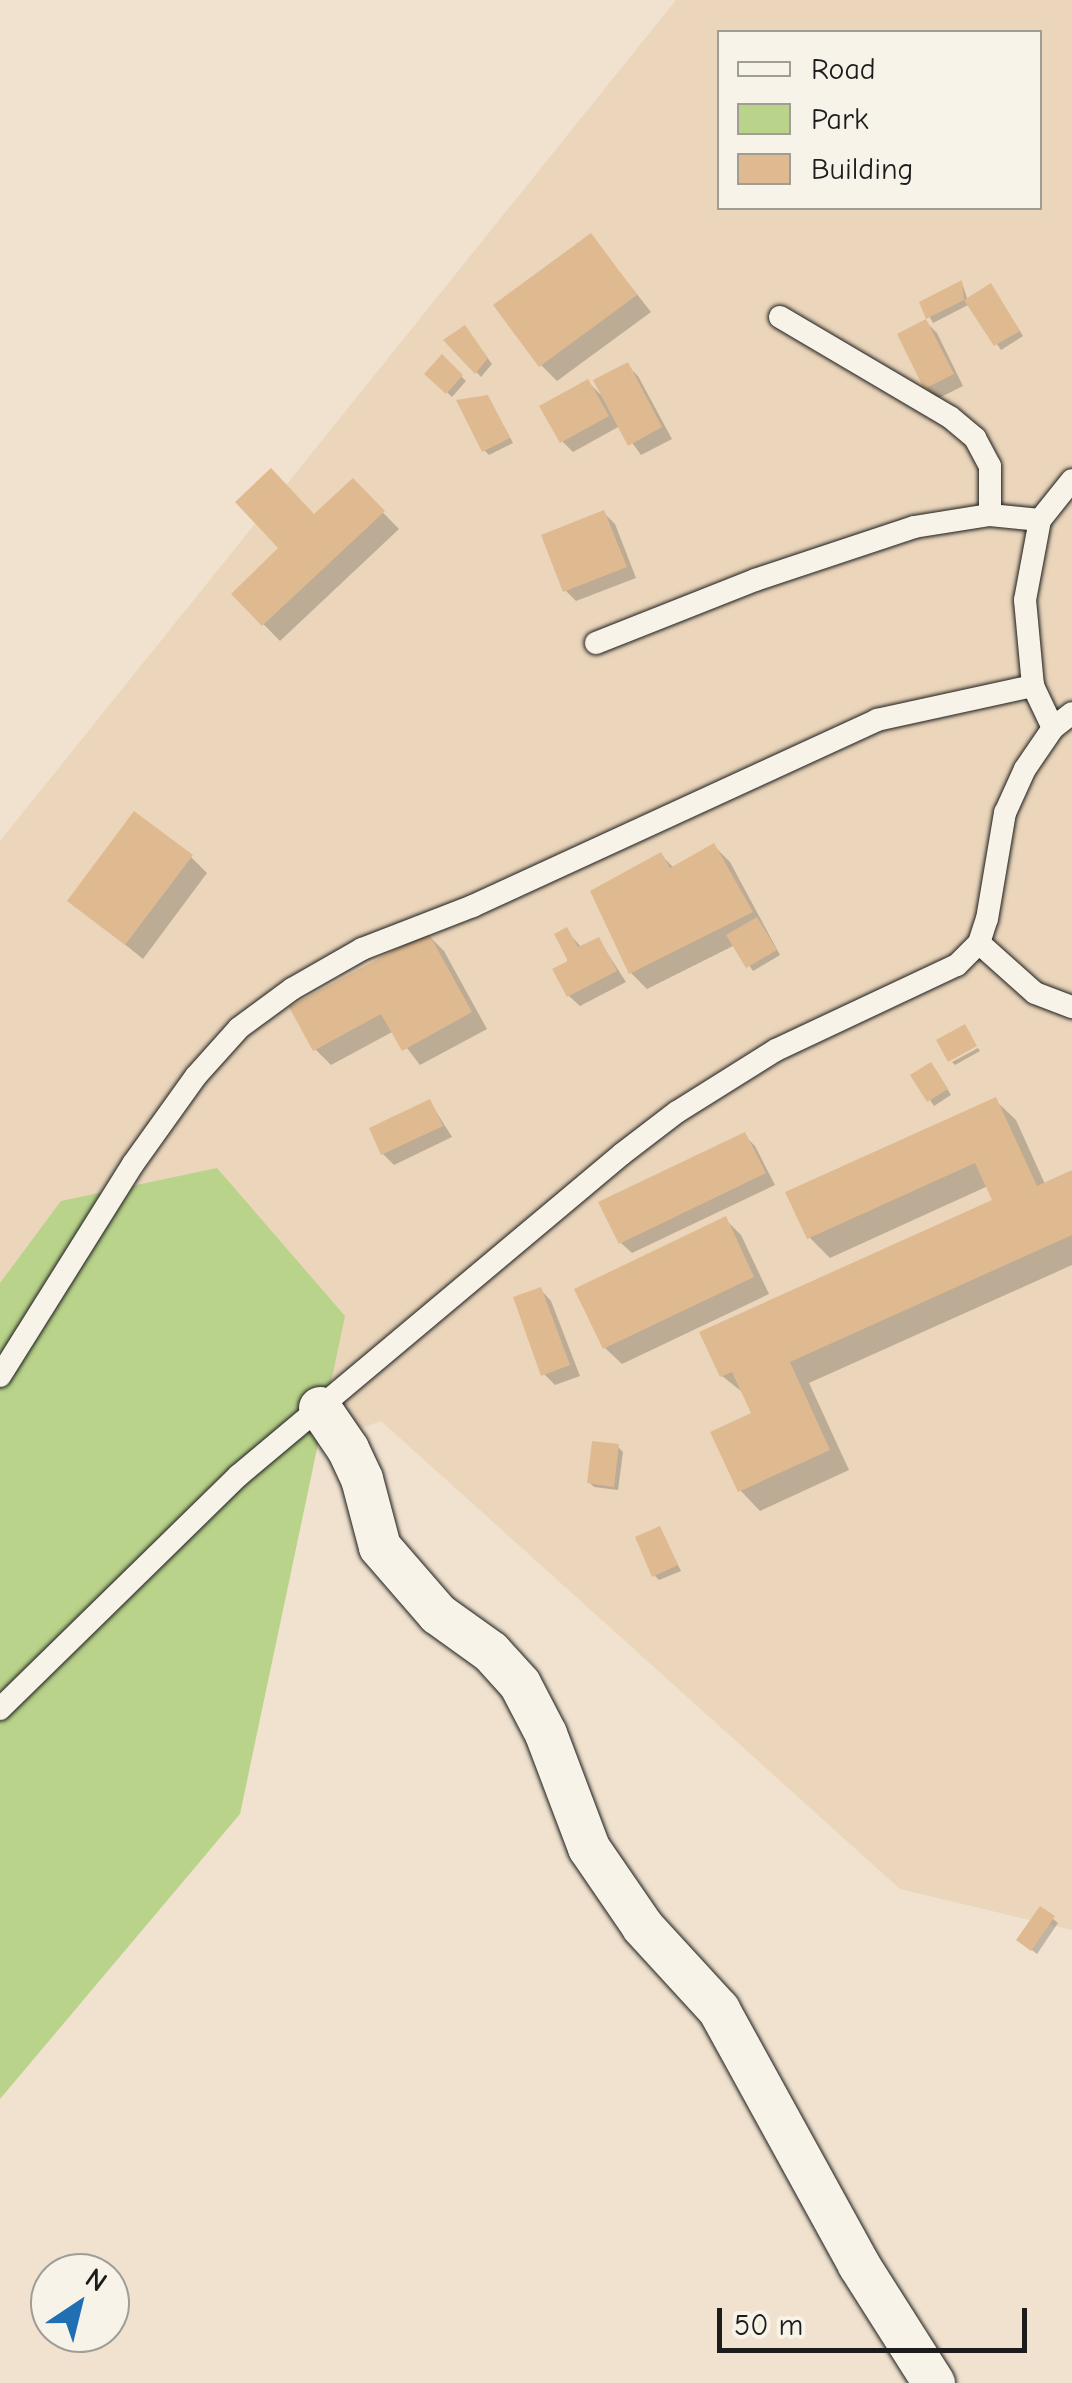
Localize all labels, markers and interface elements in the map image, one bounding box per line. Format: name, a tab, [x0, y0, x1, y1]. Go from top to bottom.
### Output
legend	[717, 30, 1042, 210]
text: Road	[811, 52, 876, 87]
text: Park	[811, 102, 868, 137]
text: Building	[811, 152, 914, 187]
north arrow	[30, 2253, 130, 2353]
text: N	[79, 2262, 113, 2298]
scale bar	[722, 2288, 1032, 2350]
text: 50 m	[734, 2308, 803, 2343]

